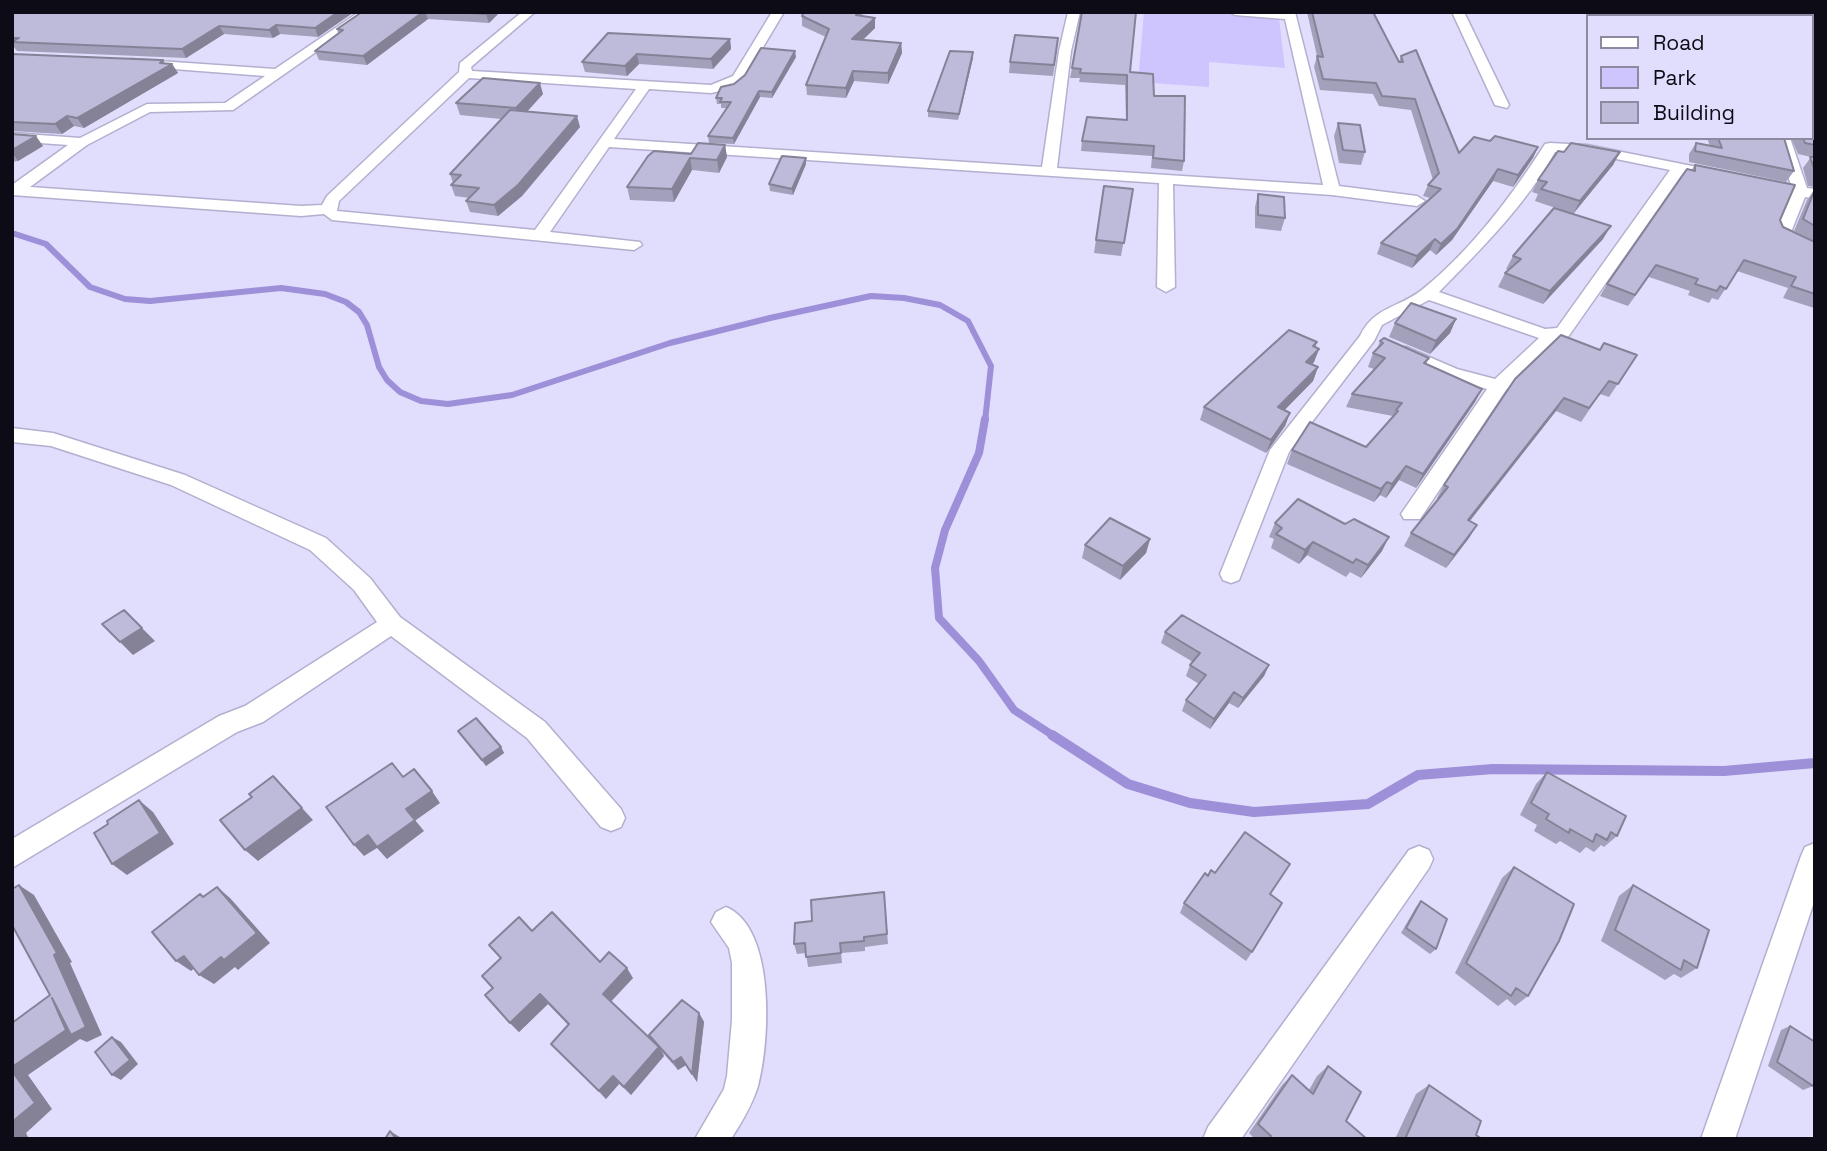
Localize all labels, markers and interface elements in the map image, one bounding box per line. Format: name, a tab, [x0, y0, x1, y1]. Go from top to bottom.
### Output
legend	[1586, 14, 1813, 140]
text: Road	[1653, 29, 1705, 56]
text: Park	[1653, 64, 1697, 91]
text: Building	[1653, 99, 1735, 126]

